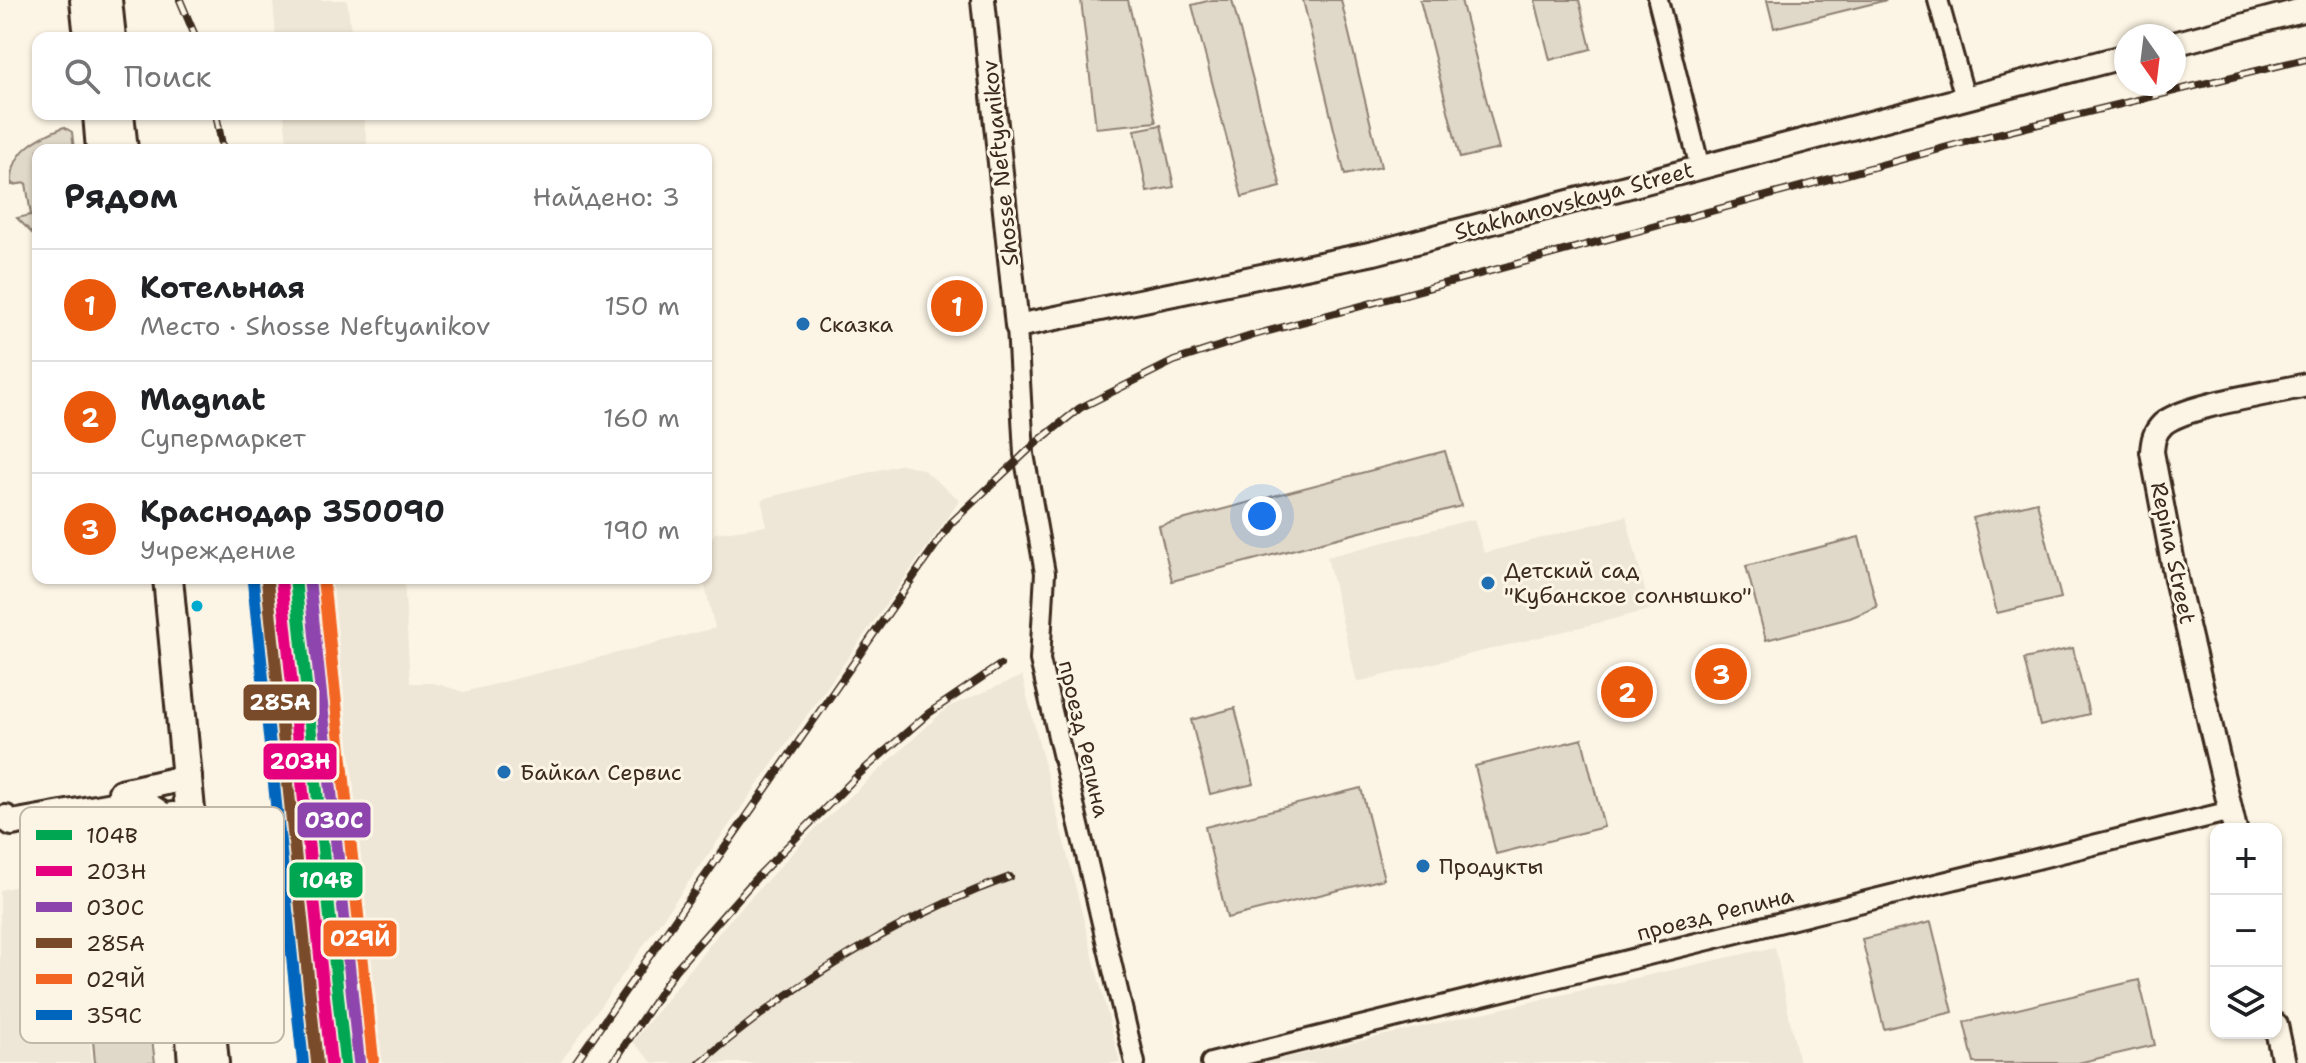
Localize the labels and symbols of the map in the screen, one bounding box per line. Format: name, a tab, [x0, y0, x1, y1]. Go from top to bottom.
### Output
north arrow	[2114, 24, 2186, 96]
street label: Shosse Neftyanikov	[975, 58, 1025, 268]
street label: Stakhanovskaya Street	[1451, 155, 1697, 247]
pin: 1	[931, 276, 983, 336]
place label: Сказка	[819, 310, 894, 339]
marker: Сказка	[794, 315, 812, 333]
street label: Repina Street	[2144, 479, 2202, 627]
your location	[1242, 496, 1282, 536]
place label: Детский сад "Кубанское солнышко"	[1504, 556, 1752, 610]
marker: Детский сад "Кубанское солнышко"	[1479, 574, 1497, 592]
unlabelled marker	[189, 598, 205, 614]
pin: 3	[1695, 644, 1747, 704]
street label: проезд Репина	[1052, 658, 1116, 821]
pin: 2	[1601, 662, 1653, 722]
line badge: 285А	[242, 683, 318, 722]
text: 285А	[249, 688, 311, 717]
line badge: 203Н	[262, 742, 338, 781]
text: 203Н	[269, 747, 331, 776]
place label: Байкал Сервис	[520, 758, 682, 787]
marker: Байкал Сервис	[495, 763, 513, 781]
line badge: 030C	[296, 801, 372, 839]
text: 030C	[304, 806, 364, 835]
legend	[20, 807, 284, 1043]
text: 104В	[86, 821, 138, 850]
place label: Продукты	[1439, 852, 1544, 881]
text: 203Н	[86, 857, 147, 886]
marker: Продукты	[1414, 857, 1432, 875]
line badge: 104В	[288, 861, 364, 899]
text: 104В	[299, 866, 353, 895]
street label: проезд Репина	[1634, 880, 1797, 947]
text: 030C	[86, 893, 144, 922]
line badge: 029Й	[322, 919, 398, 958]
text: 029Й	[330, 923, 390, 953]
text: 285А	[86, 929, 145, 958]
text: 029Й	[86, 965, 145, 994]
text: 359С	[86, 1001, 142, 1030]

